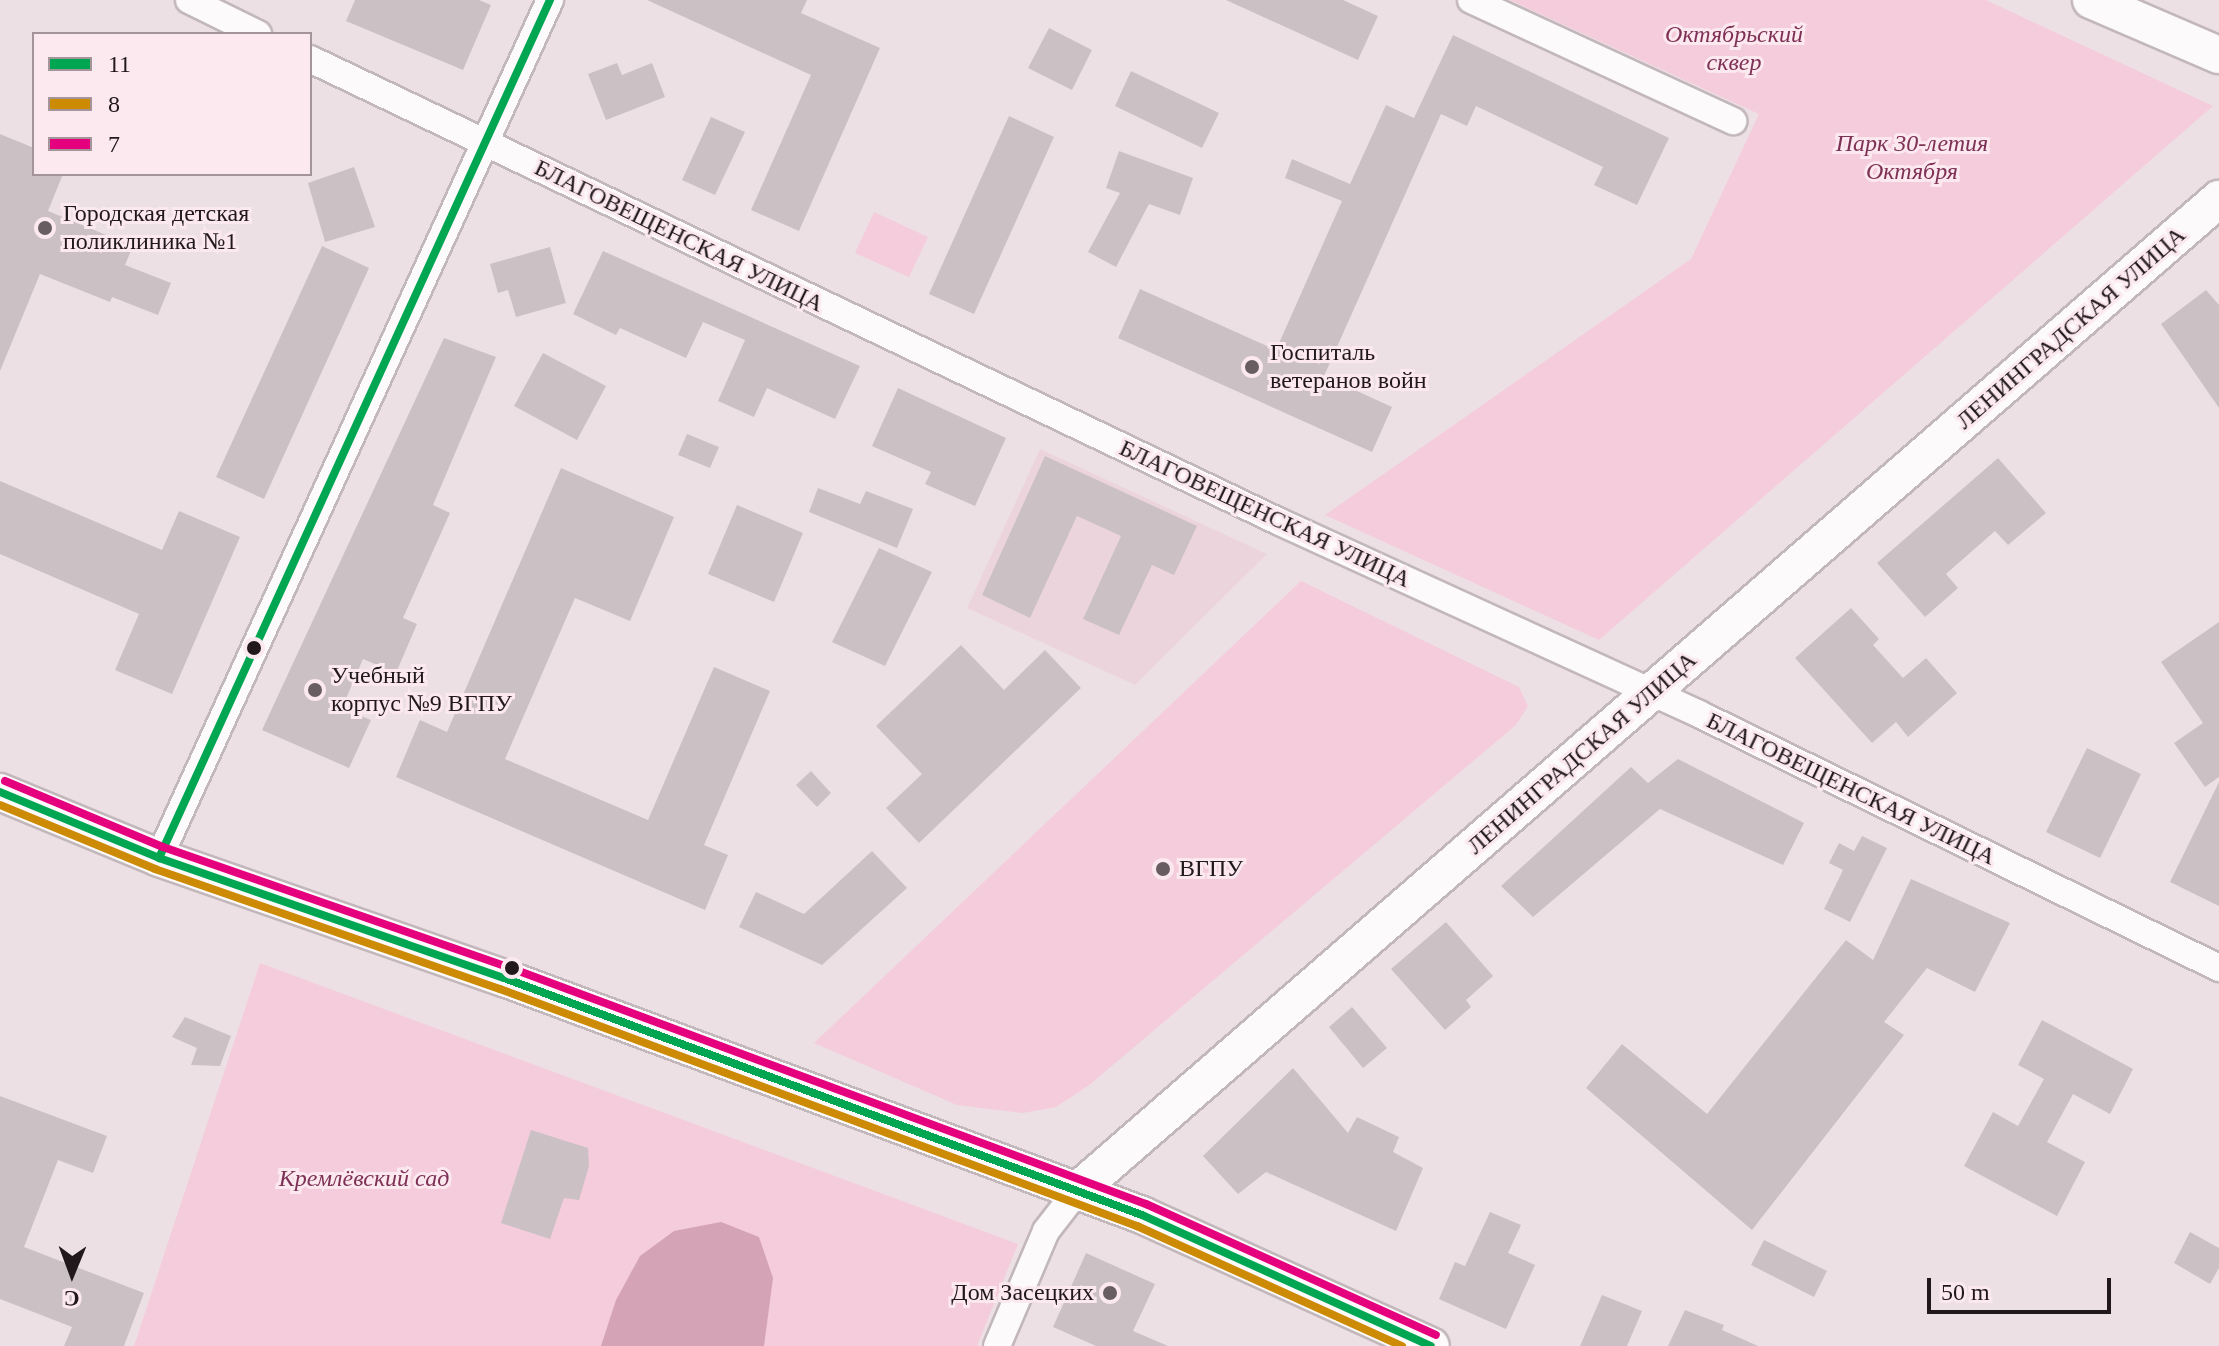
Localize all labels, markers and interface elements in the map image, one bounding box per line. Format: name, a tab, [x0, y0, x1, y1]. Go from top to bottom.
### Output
park label: Октябрьский сквер	[1665, 21, 1803, 77]
legend	[32, 32, 312, 176]
text: 11	[108, 51, 131, 77]
text: 8	[108, 91, 120, 117]
park label: Парк 30-летия Октября	[1836, 130, 1988, 186]
text: 7	[108, 131, 120, 157]
street label: БЛАГОВЕЩЕНСКАЯ УЛИЦА	[530, 153, 828, 319]
place label: Городская детская поликлиника №1	[63, 200, 249, 256]
marker: Городская детская поликлиника №1	[34, 217, 56, 239]
street label: ЛЕНИНГРАДСКАЯ УЛИЦА	[1950, 220, 2192, 436]
place label: Госпиталь ветеранов войн	[1270, 339, 1427, 395]
marker: Госпиталь ветеранов войн	[1241, 356, 1263, 378]
street label: БЛАГОВЕЩЕНСКАЯ УЛИЦА	[1115, 434, 1415, 594]
unlabelled marker	[246, 640, 262, 656]
street label: ЛЕНИНГРАДСКАЯ УЛИЦА	[1461, 645, 1703, 861]
place label: Учебный корпус №9 ВГПУ	[331, 662, 512, 718]
marker: Учебный корпус №9 ВГПУ	[306, 681, 324, 699]
street label: БЛАГОВЕЩЕНСКАЯ УЛИЦА	[1702, 706, 2000, 872]
place label: ВГПУ	[1179, 855, 1243, 883]
marker: ВГПУ	[1154, 860, 1172, 878]
unlabelled marker	[504, 960, 520, 976]
park label: Кремлёвский сад	[279, 1165, 449, 1193]
north arrow	[32, 1234, 112, 1314]
scale bar	[1931, 1262, 2115, 1312]
place label: Дом Засецких	[951, 1279, 1094, 1307]
text: 50 m	[1941, 1279, 1990, 1305]
marker: Дом Засецких	[1101, 1284, 1119, 1302]
text: С	[63, 1286, 80, 1311]

